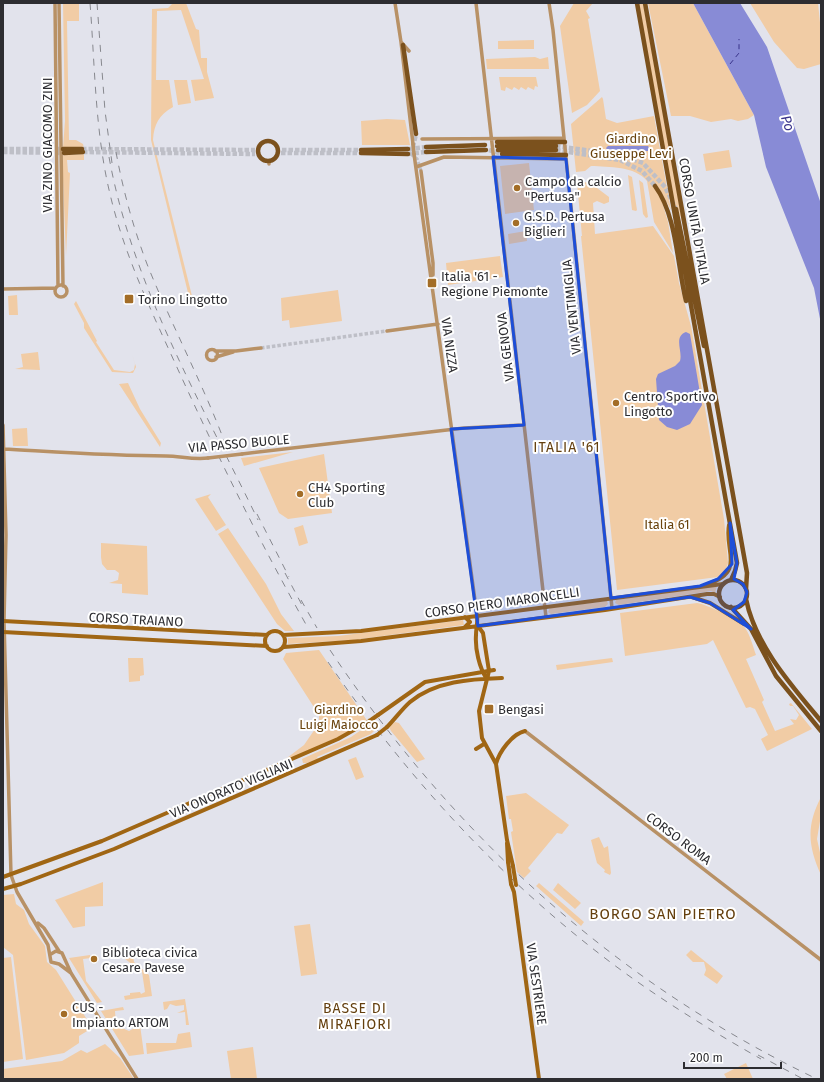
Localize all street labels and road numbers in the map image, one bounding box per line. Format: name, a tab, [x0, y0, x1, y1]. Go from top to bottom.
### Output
street label: VIA ZINO GIACOMO ZINI	[40, 78, 55, 212]
street label: CORSO UNITÀ D'ITALIA	[676, 157, 713, 286]
street label: VIA VENTIMIGLIA	[559, 258, 584, 355]
street label: VIA GENOVA	[494, 311, 517, 382]
street label: VIA NIZZA	[438, 316, 461, 374]
street label: VIA PASSO BUOLE	[188, 432, 290, 455]
street label: CORSO PIERO MARONCELLI	[424, 584, 580, 621]
street label: CORSO TRAIANO	[88, 610, 184, 629]
street label: VIA ONORATO VIGLIANI	[168, 756, 295, 821]
street label: CORSO ROMA	[643, 809, 715, 868]
street label: VIA SESTRIERE	[523, 942, 550, 1026]

